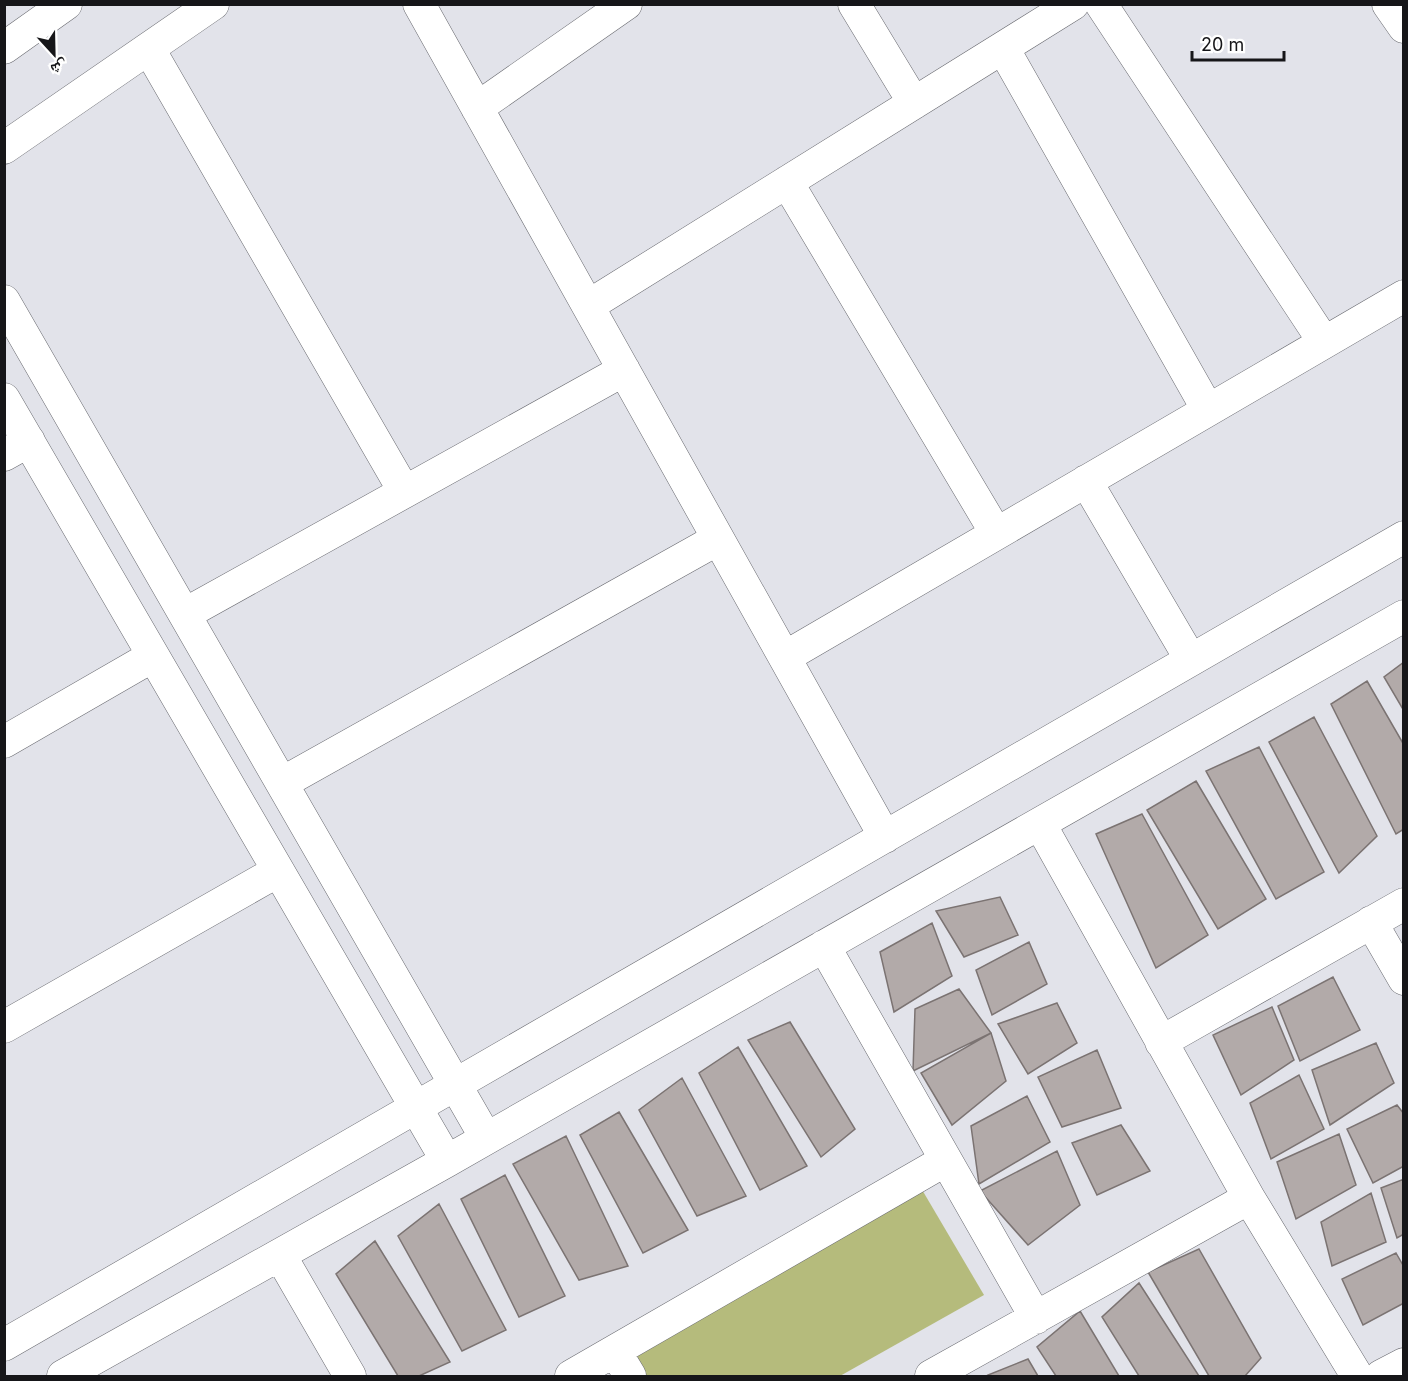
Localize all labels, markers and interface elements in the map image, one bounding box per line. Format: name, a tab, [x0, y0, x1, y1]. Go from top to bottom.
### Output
north arrow	[24, 24, 84, 84]
scale bar	[1192, 24, 1284, 62]
text: 20 m	[1201, 34, 1244, 55]
text: ش	[48, 55, 71, 80]

